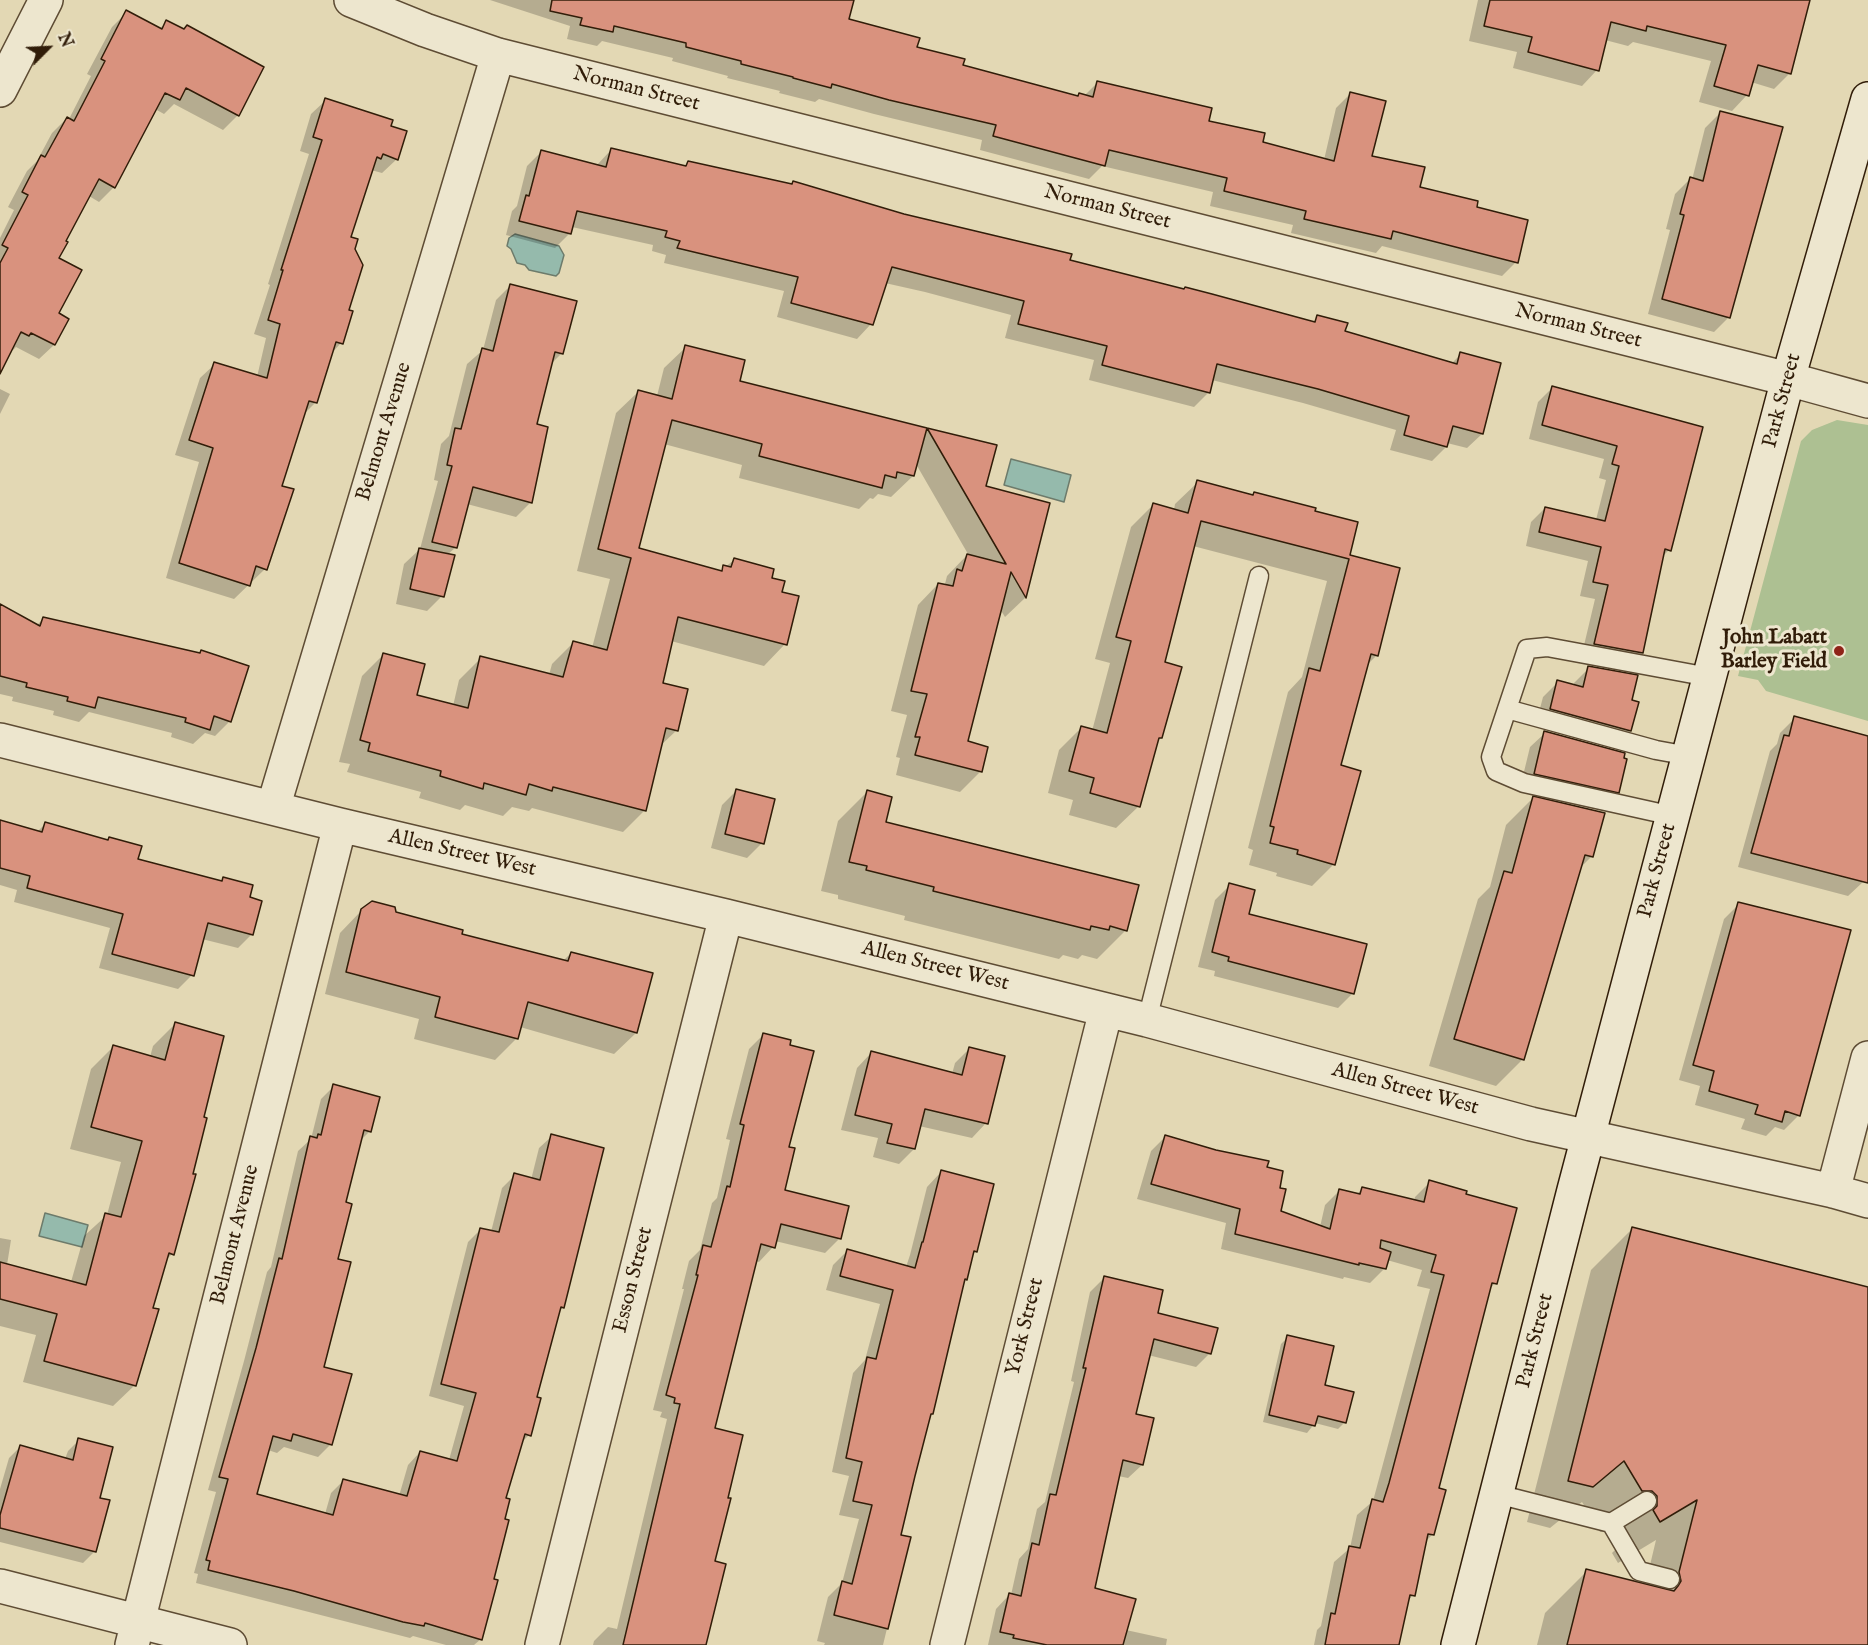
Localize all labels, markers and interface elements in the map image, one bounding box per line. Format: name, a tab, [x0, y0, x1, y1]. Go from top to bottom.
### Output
north arrow	[18, 18, 78, 78]
text: N	[52, 30, 76, 51]
street label: Norman Street	[570, 62, 702, 118]
street label: Norman Street	[1041, 180, 1173, 236]
street label: Norman Street	[1512, 299, 1644, 355]
street label: Park Street	[1758, 351, 1808, 451]
street label: Belmont Avenue	[352, 360, 418, 504]
place label: John Labatt Barley Field	[1721, 626, 1827, 676]
marker: John Labatt Barley Field	[1832, 644, 1846, 658]
street label: Park Street	[1633, 821, 1683, 921]
street label: Allen Street West	[386, 825, 538, 883]
street label: Allen Street West	[859, 937, 1011, 997]
street label: Allen Street West	[1329, 1058, 1481, 1122]
street label: Belmont Avenue	[206, 1162, 266, 1308]
street label: Esson Street	[609, 1224, 659, 1336]
street label: York Street	[1002, 1275, 1050, 1379]
street label: Park Street	[1512, 1291, 1560, 1391]

